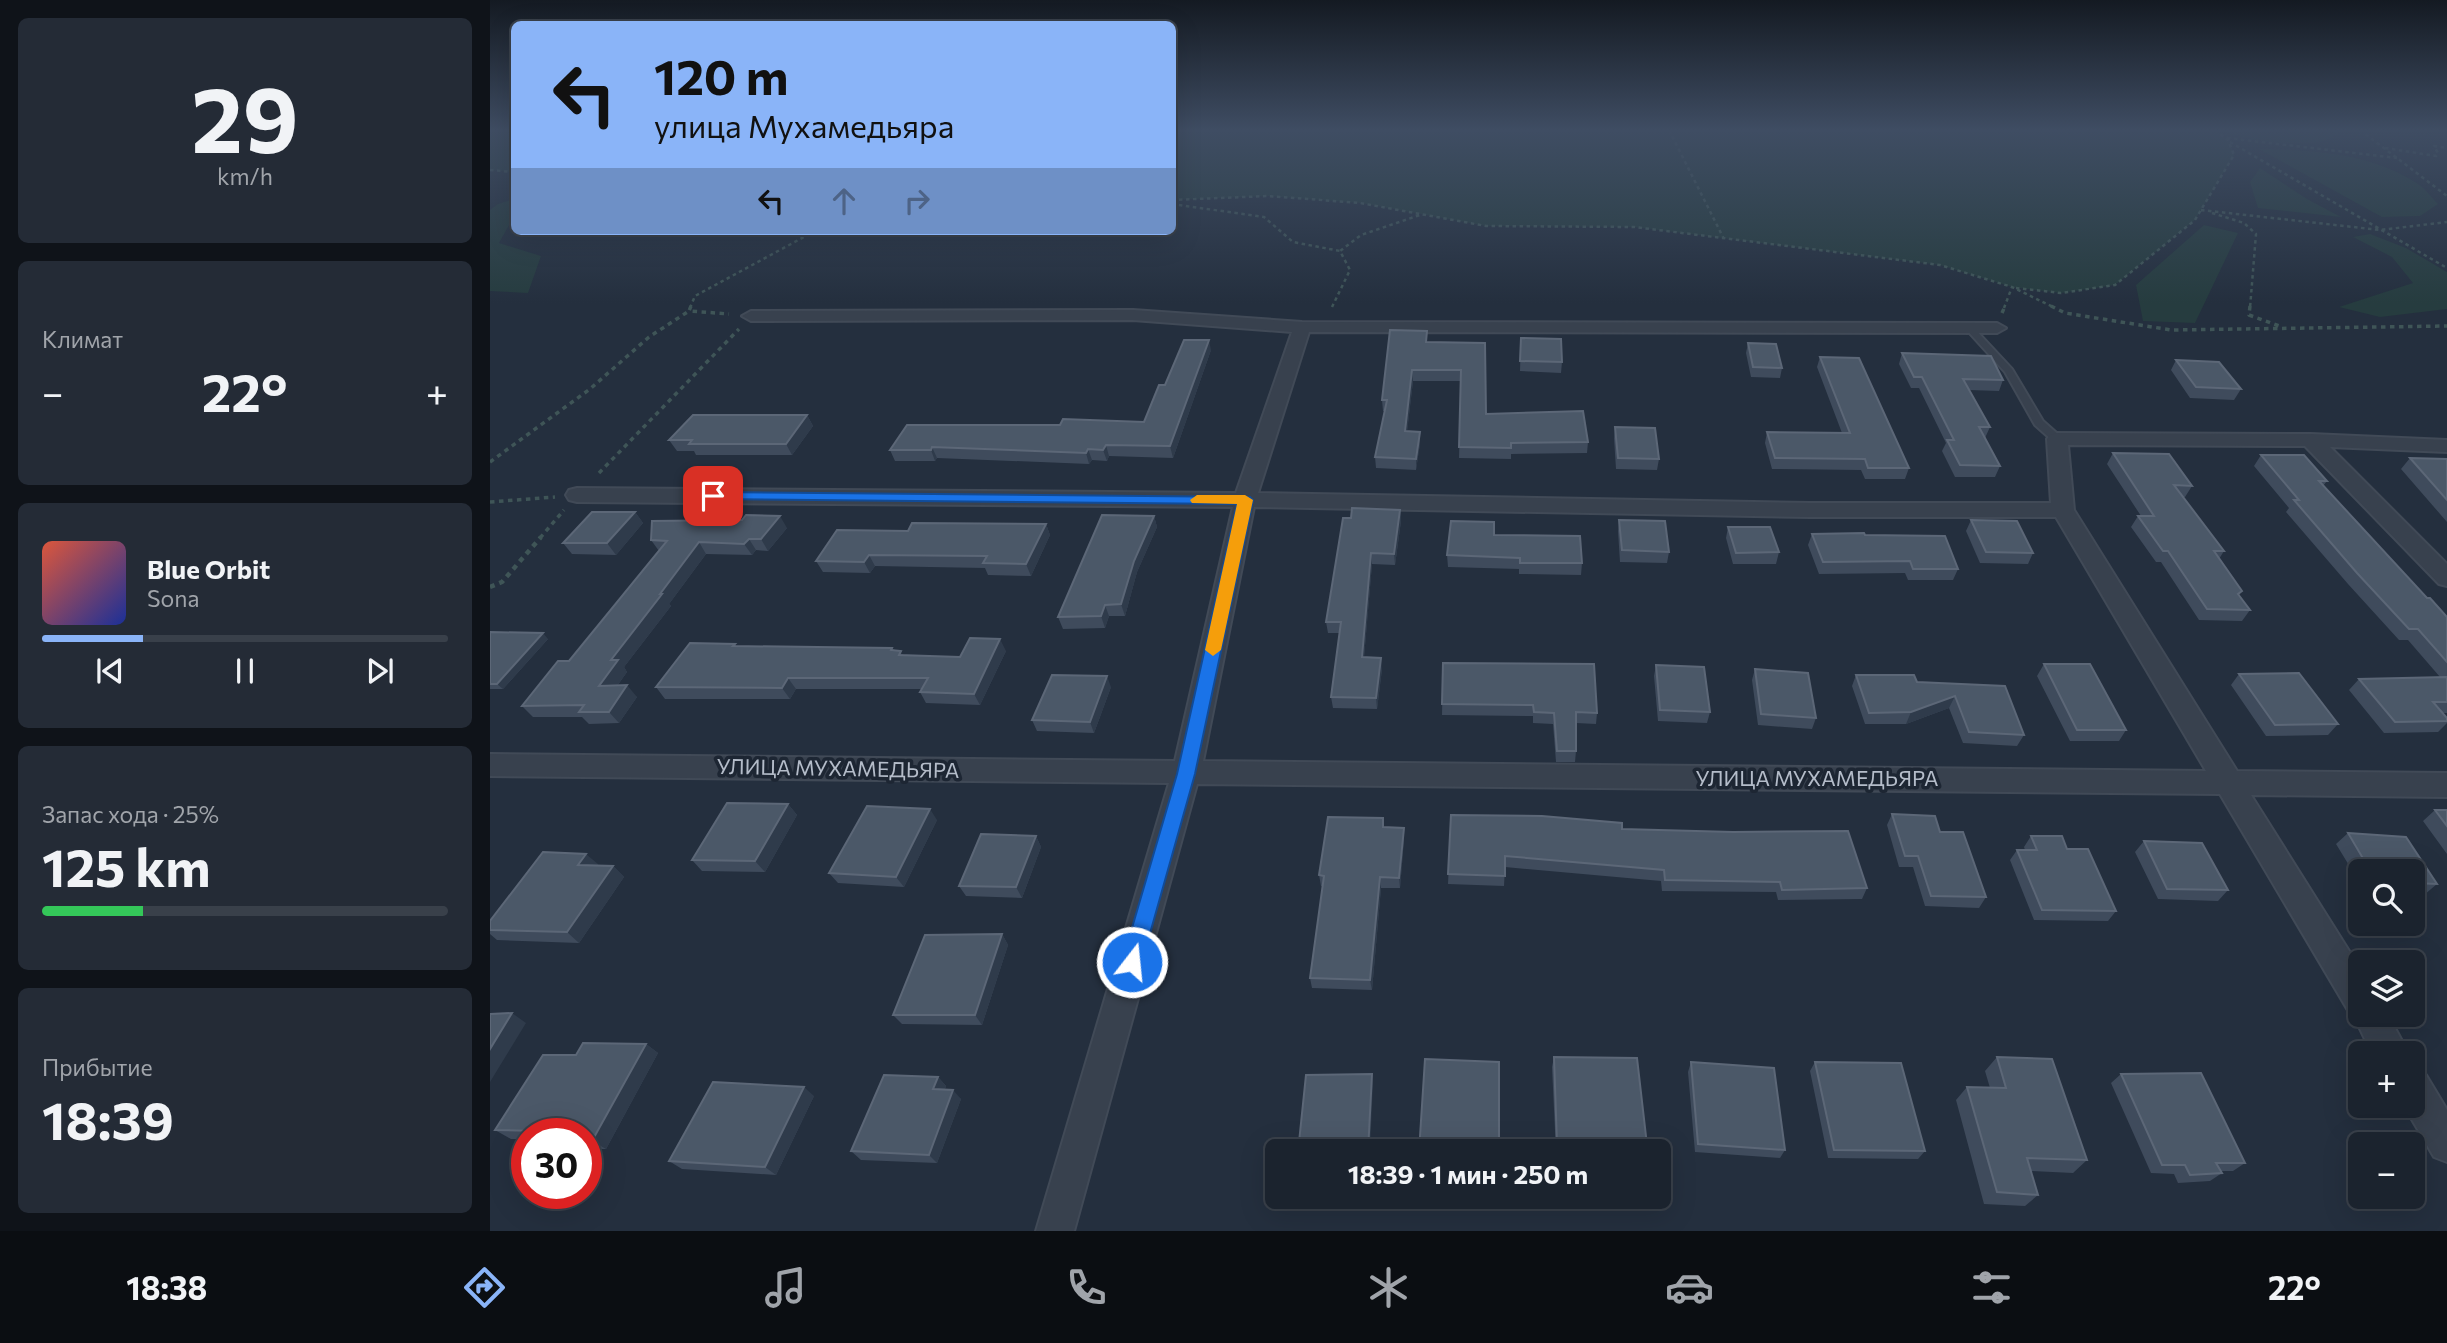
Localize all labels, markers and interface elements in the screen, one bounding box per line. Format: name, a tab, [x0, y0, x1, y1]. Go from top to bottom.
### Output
text: 120 m	[654, 45, 788, 105]
icon: left	[539, 49, 630, 140]
text: 29	[191, 60, 299, 172]
text: улица Мухамедьяра	[654, 105, 954, 145]
text: km/h	[217, 162, 273, 190]
icon: left	[752, 182, 790, 220]
icon: ahead	[825, 182, 863, 220]
icon: right	[898, 182, 936, 220]
text: Климат	[42, 325, 123, 353]
text: 22°	[202, 359, 287, 423]
text: −	[42, 368, 64, 415]
text: +	[426, 368, 448, 415]
pin	[683, 466, 743, 526]
icon: arrive	[694, 477, 732, 515]
text: Blue Orbit	[147, 553, 270, 584]
text: Sona	[147, 584, 199, 612]
icon: previous	[91, 652, 129, 690]
icon: pause	[226, 652, 264, 690]
icon: next	[361, 652, 399, 690]
street label: УЛИЦА МУХАМЕДЬЯРА	[716, 753, 960, 782]
street label: УЛИЦА МУХАМЕДЬЯРА	[1696, 765, 1939, 790]
text: Запас хода · 25%	[42, 800, 219, 828]
text: 125 km	[42, 834, 211, 898]
map controls	[2348, 859, 2425, 1209]
button: search	[2348, 859, 2425, 936]
position arrow	[1095, 925, 1169, 999]
button: layers	[2348, 950, 2425, 1027]
button: +	[2348, 1041, 2425, 1118]
text: Прибытие	[42, 1053, 153, 1081]
text: 18:39	[42, 1087, 174, 1151]
speed limit sign: 30	[511, 1118, 602, 1209]
button: −	[2348, 1132, 2425, 1209]
text: 18:39 · 1 мин · 250 m	[1348, 1158, 1588, 1189]
icon: directions	[460, 1263, 509, 1312]
icon: music	[761, 1263, 810, 1312]
icon: phone	[1062, 1263, 1111, 1312]
icon: climate	[1364, 1263, 1413, 1312]
icon: car	[1665, 1263, 1714, 1312]
icon: filters	[1967, 1263, 2016, 1312]
text: 18:38	[126, 1267, 207, 1307]
text: 22°	[2268, 1267, 2321, 1307]

